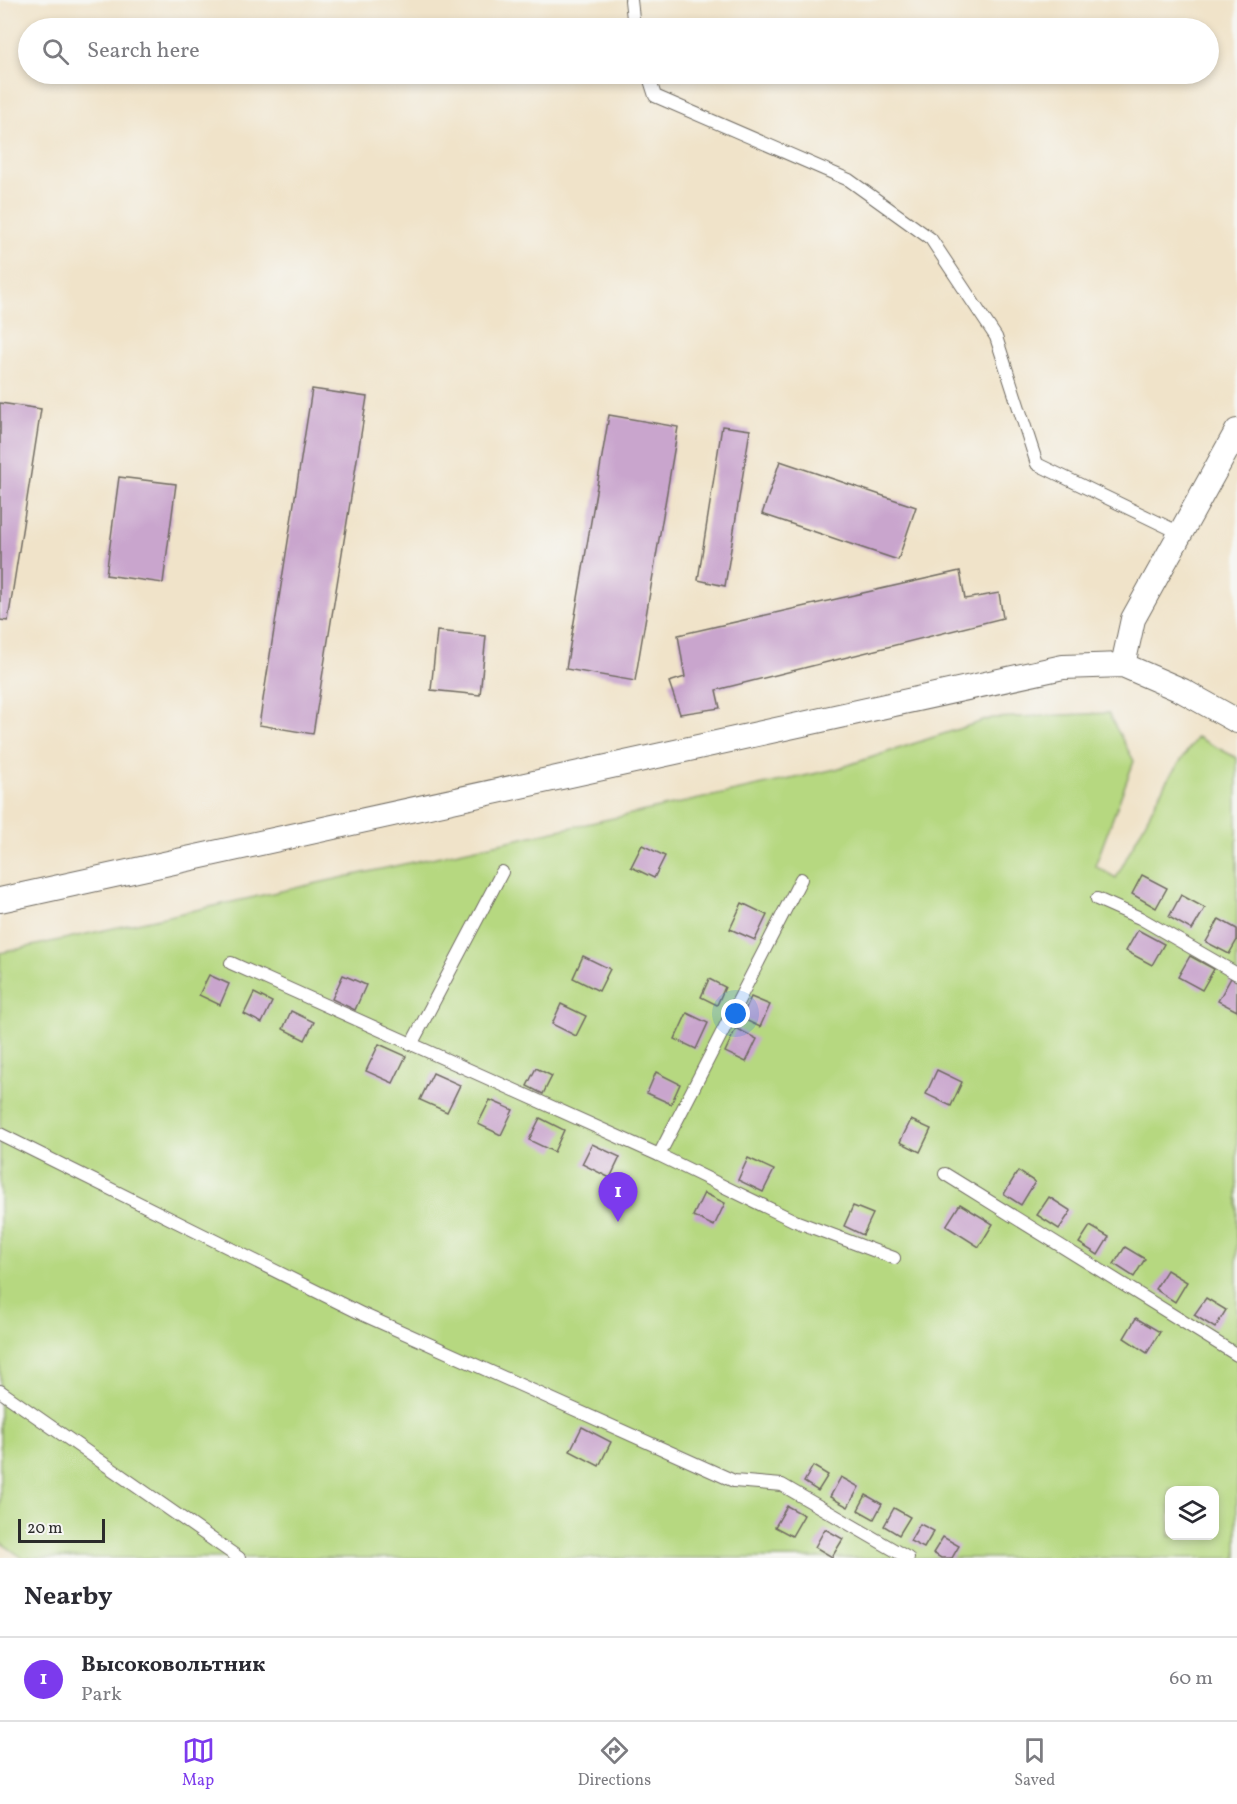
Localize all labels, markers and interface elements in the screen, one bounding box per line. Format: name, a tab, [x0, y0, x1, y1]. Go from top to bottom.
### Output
search box	[18, 18, 1219, 84]
icon: search	[39, 35, 72, 68]
text: Search here	[87, 36, 200, 67]
your location	[721, 999, 750, 1028]
pin: 1	[598, 1172, 638, 1222]
map controls	[1165, 1486, 1219, 1540]
button: layers	[1165, 1486, 1219, 1540]
scale bar	[18, 1516, 105, 1544]
text: 20 m	[27, 1518, 62, 1540]
text: Nearby	[24, 1579, 113, 1615]
text: Высоковольтник	[81, 1650, 265, 1681]
text: 1	[39, 1665, 48, 1693]
text: 60 m	[1169, 1665, 1213, 1693]
text: Park	[81, 1681, 122, 1709]
tab: Map	[182, 1734, 215, 1792]
tab: Directions	[578, 1734, 651, 1792]
tab: Saved	[1014, 1734, 1055, 1792]

